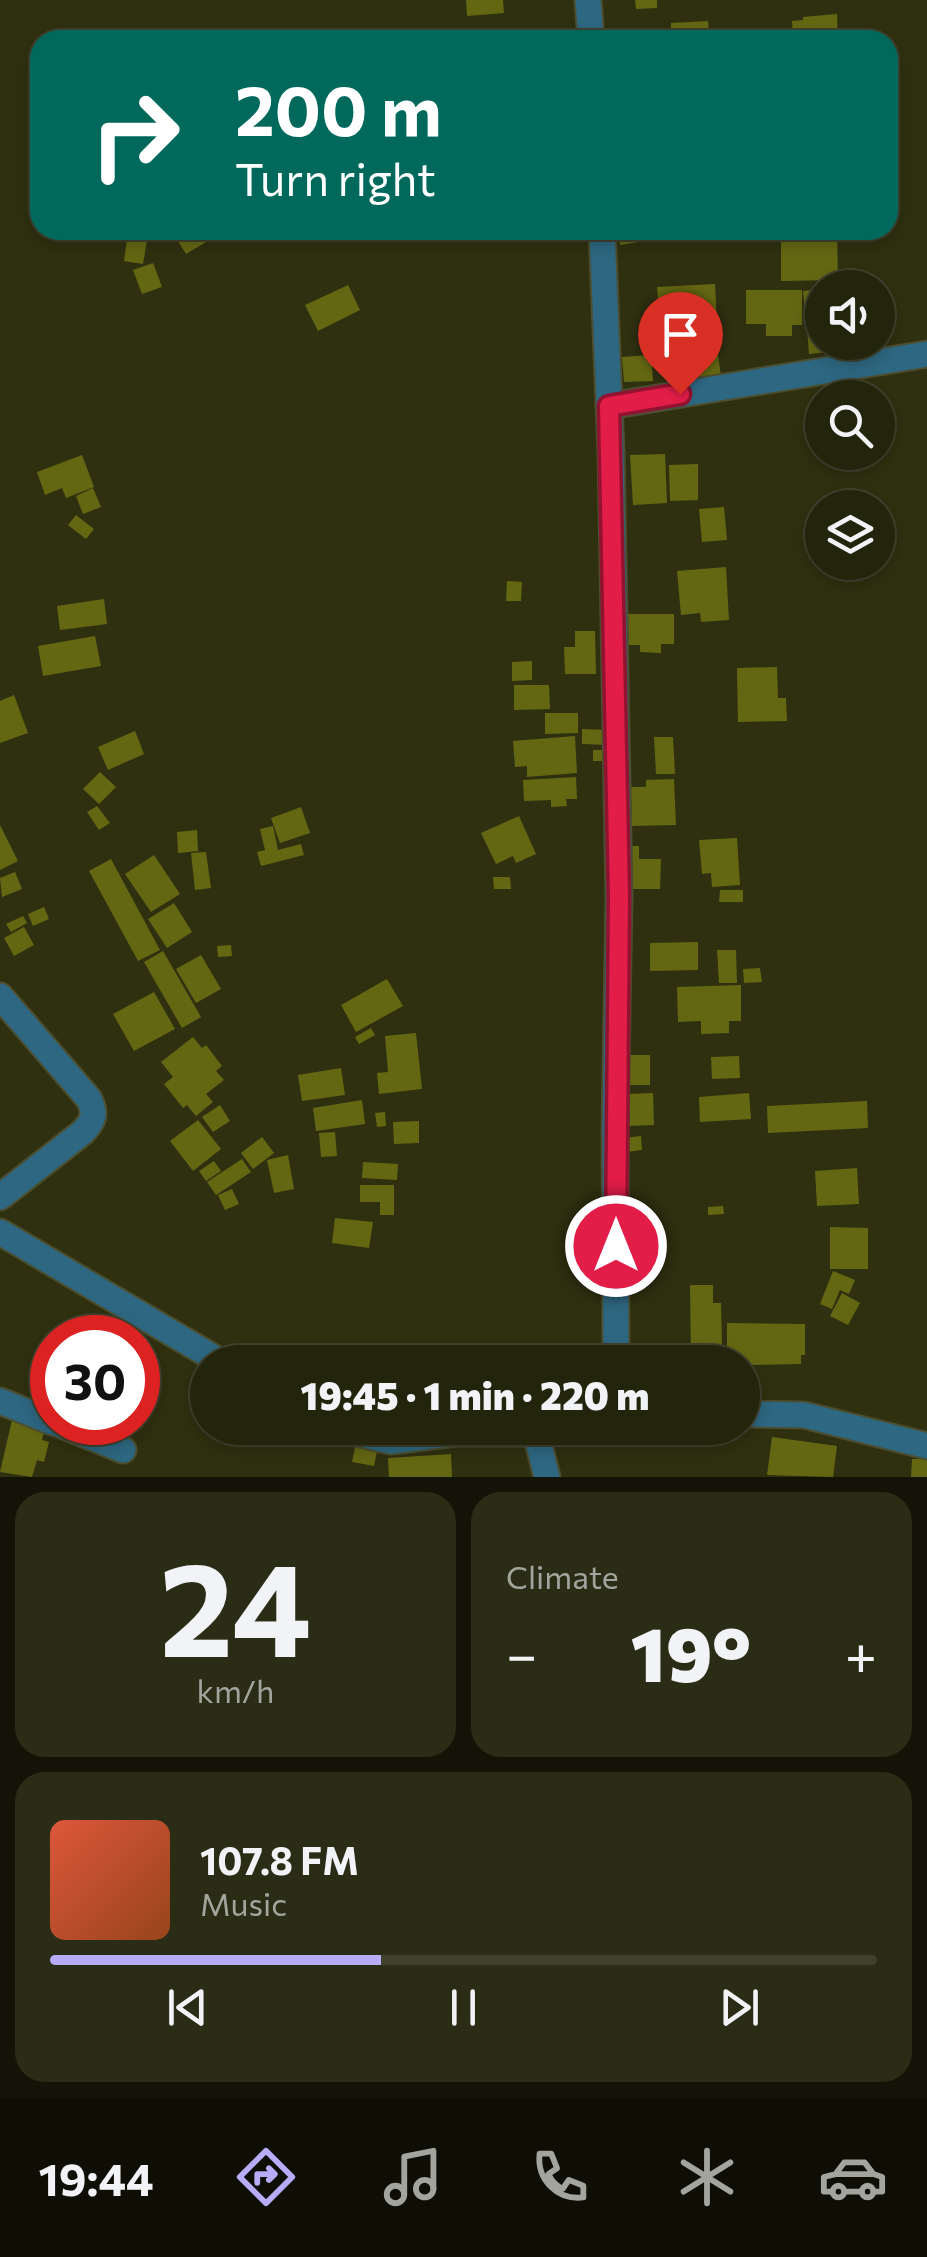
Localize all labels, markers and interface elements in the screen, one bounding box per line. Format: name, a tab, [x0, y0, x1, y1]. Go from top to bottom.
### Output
text: 200 m	[235, 65, 442, 150]
icon: right	[70, 70, 200, 200]
text: Turn right	[235, 150, 436, 205]
map controls	[805, 270, 895, 580]
button: sound	[805, 270, 895, 360]
pin	[638, 292, 723, 395]
icon: arrive	[653, 307, 708, 362]
button: search	[805, 380, 895, 470]
button: layers	[805, 490, 895, 580]
position arrow	[564, 1194, 668, 1298]
speed limit sign: 30	[30, 1315, 160, 1445]
text: 19:45 · 1 min · 220 m	[301, 1371, 650, 1418]
text: 24	[160, 1525, 311, 1684]
text: Climate	[506, 1556, 619, 1596]
text: 19°	[631, 1606, 751, 1697]
text: −	[506, 1619, 537, 1686]
text: +	[845, 1619, 877, 1686]
text: km/h	[197, 1670, 274, 1710]
text: 107.8 FM	[200, 1836, 359, 1883]
text: Music	[200, 1883, 287, 1923]
icon: previous	[160, 1980, 215, 2035]
icon: pause	[436, 1980, 491, 2035]
icon: next	[712, 1980, 767, 2035]
icon: directions	[231, 2142, 301, 2212]
icon: music	[378, 2142, 448, 2212]
icon: phone	[525, 2142, 595, 2212]
icon: climate	[672, 2142, 742, 2212]
icon: car	[818, 2142, 888, 2212]
text: 19:44	[38, 2150, 154, 2205]

